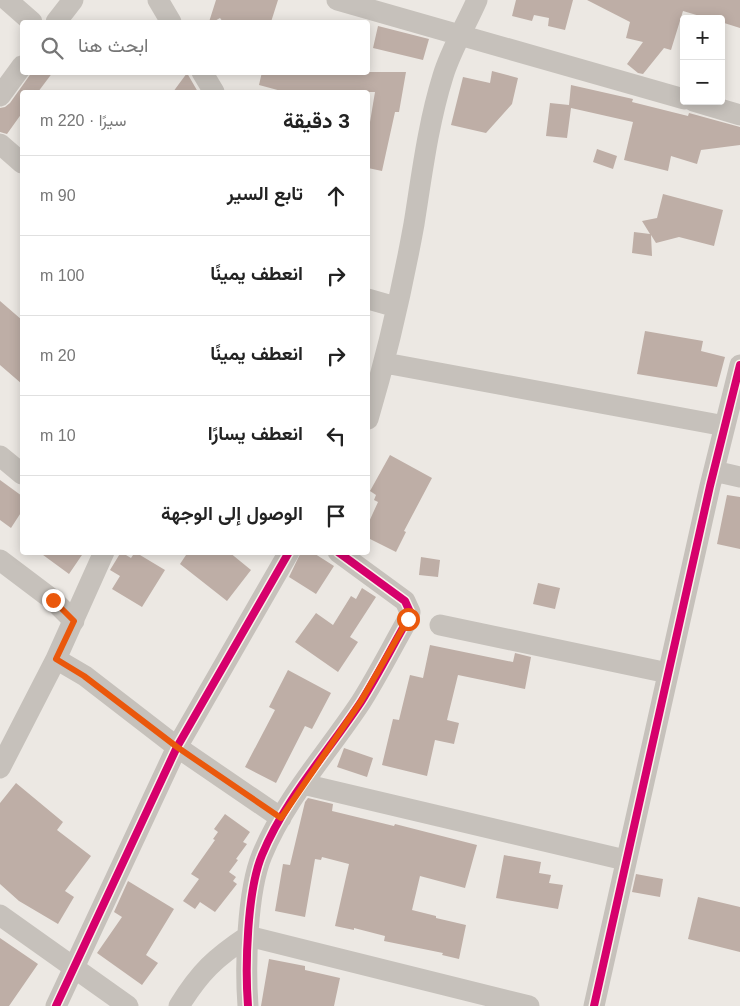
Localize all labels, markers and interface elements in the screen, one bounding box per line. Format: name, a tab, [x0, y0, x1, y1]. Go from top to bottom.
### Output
map controls	[680, 15, 725, 105]
button: +	[680, 15, 725, 60]
search box	[20, 20, 370, 75]
icon: search	[38, 34, 66, 62]
text: ابحث هنا	[78, 35, 148, 56]
button: −	[680, 60, 725, 105]
text: 3 دقيقة	[283, 109, 350, 132]
text: سيرًا · 220 m	[40, 112, 126, 129]
icon: ahead	[322, 182, 350, 210]
text: تابع السير	[227, 183, 303, 204]
text: 90 m	[40, 187, 76, 204]
icon: right	[322, 262, 350, 290]
text: انعطف يمينًا	[210, 263, 303, 284]
text: 100 m	[40, 267, 84, 284]
icon: right	[322, 342, 350, 370]
text: انعطف يمينًا	[210, 343, 303, 364]
text: 20 m	[40, 347, 76, 364]
icon: left	[322, 422, 350, 450]
text: انعطف يسارًا	[208, 423, 303, 444]
text: 10 m	[40, 427, 76, 444]
icon: arrive	[322, 502, 350, 530]
text: الوصول إلى الوجهة	[161, 503, 303, 524]
route end	[42, 589, 65, 612]
route start	[397, 608, 420, 631]

